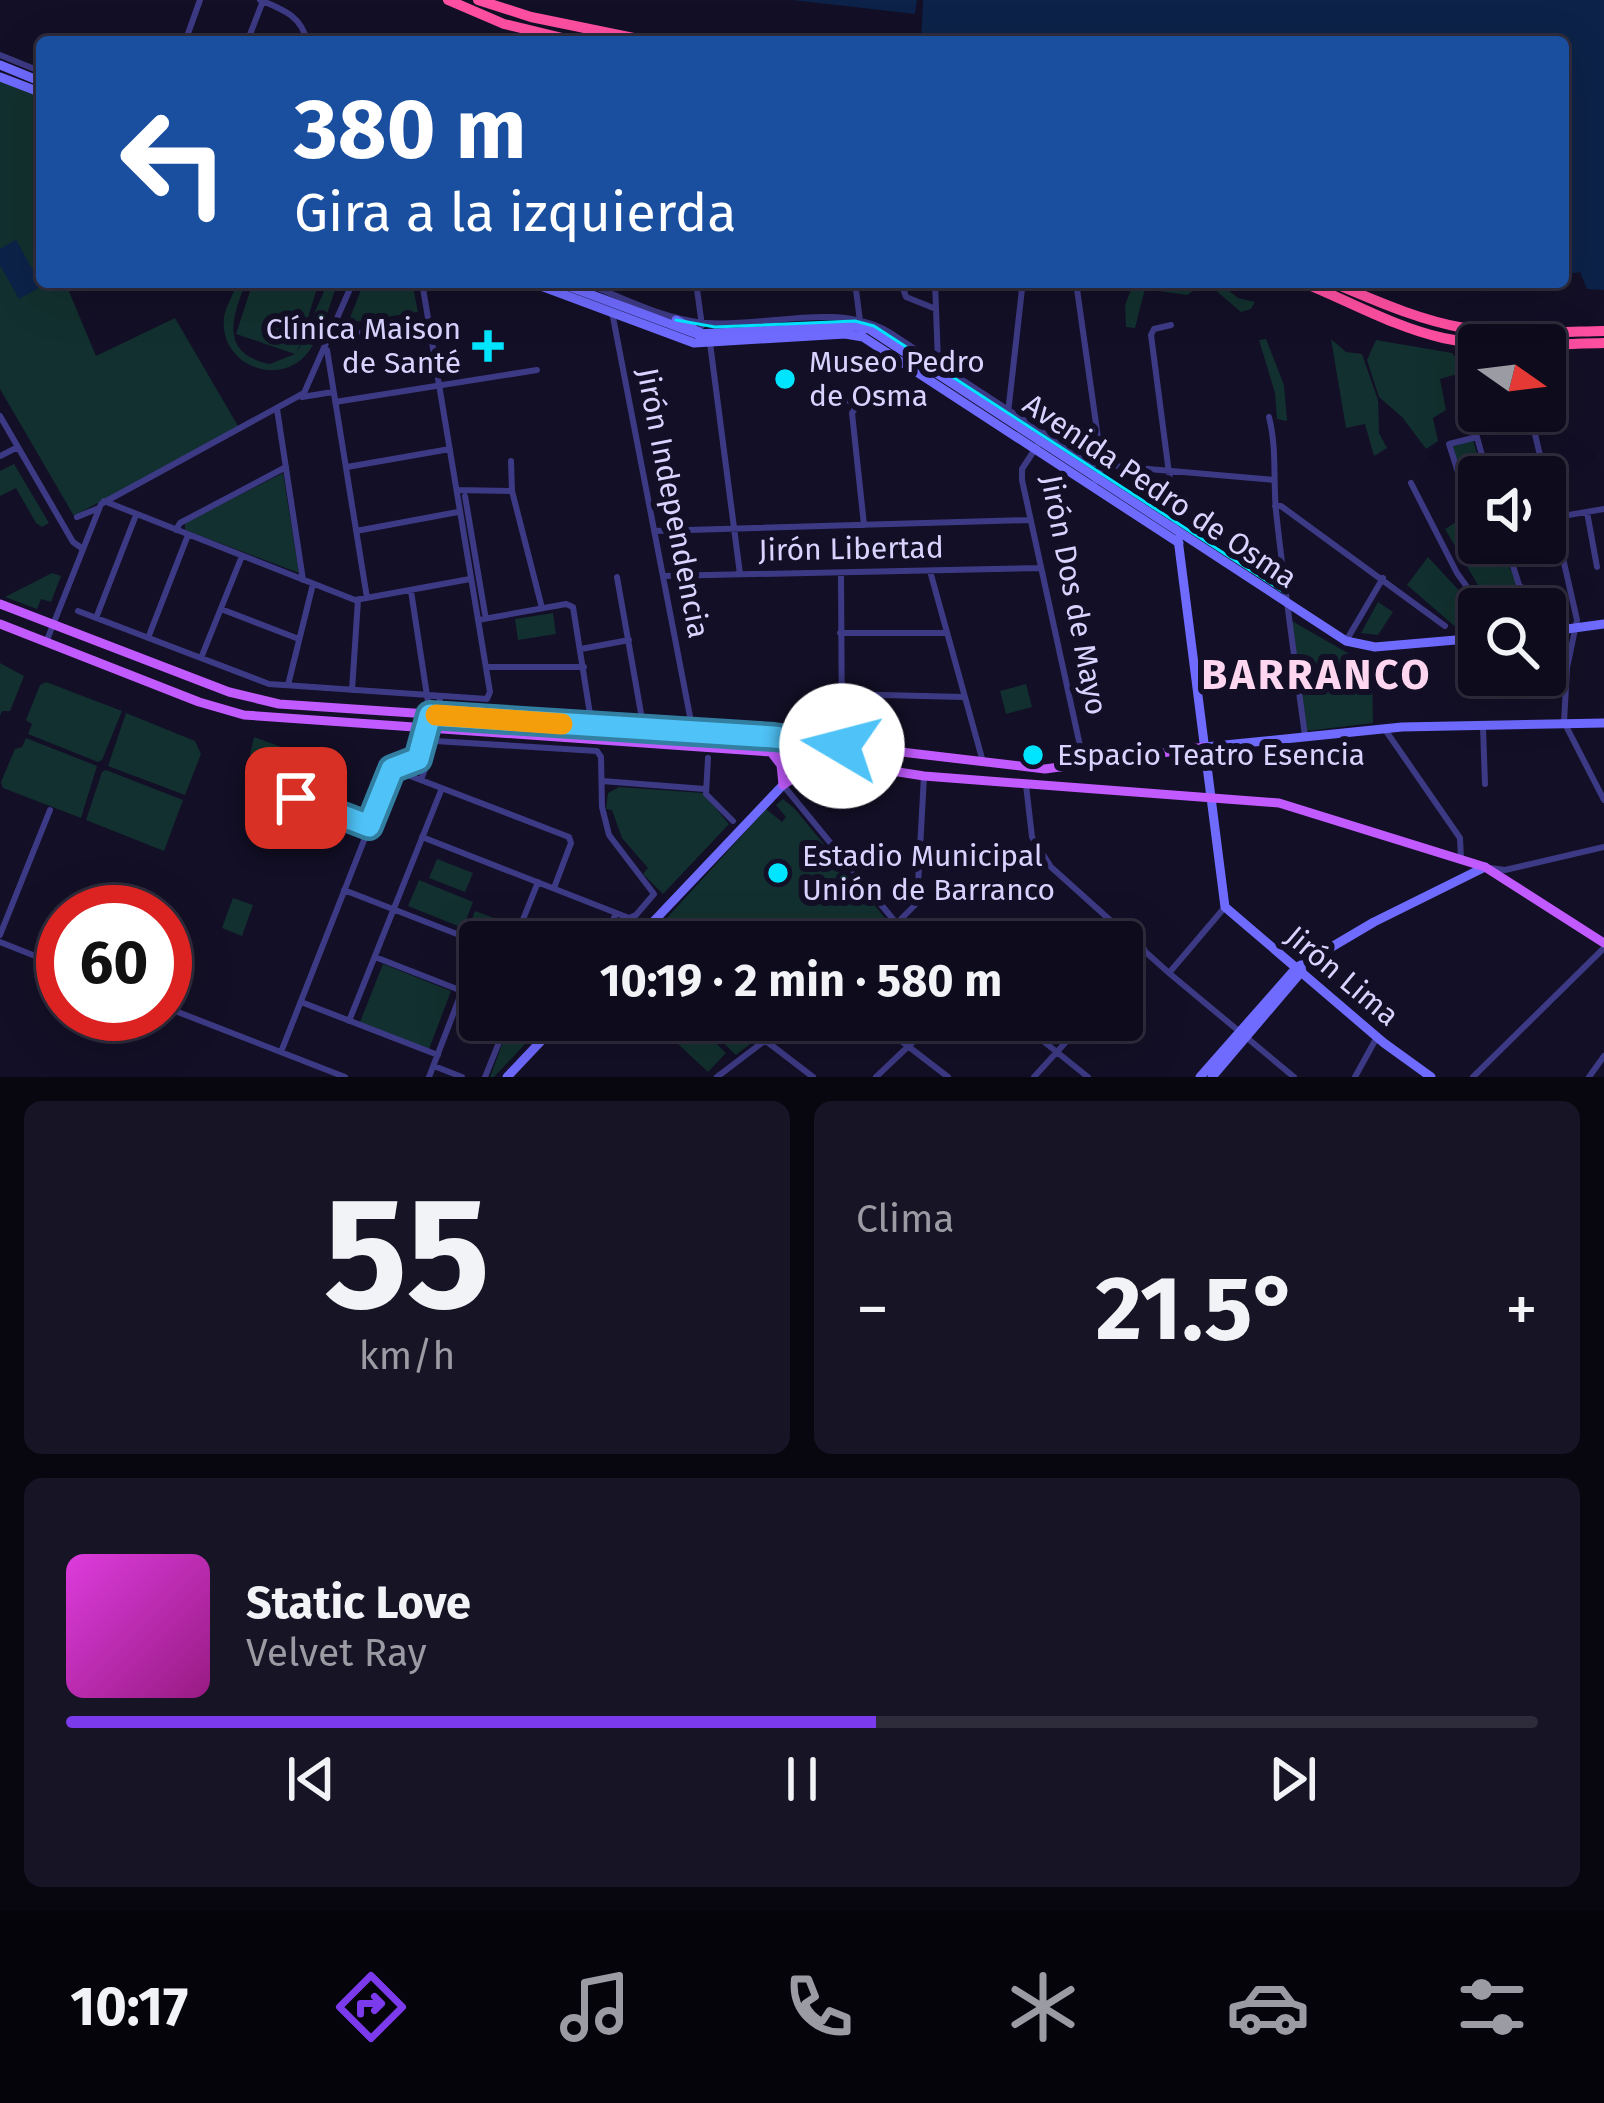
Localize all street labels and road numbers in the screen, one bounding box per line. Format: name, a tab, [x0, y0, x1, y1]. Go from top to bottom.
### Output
street label: Jirón Independencia	[629, 365, 717, 641]
street label: Avenida Pedro de Osma	[1016, 386, 1304, 596]
street label: Jirón Dos de Mayo	[1033, 472, 1115, 718]
street label: Jirón Libertad	[758, 529, 944, 569]
street label: Jirón Lima	[1278, 918, 1406, 1034]

